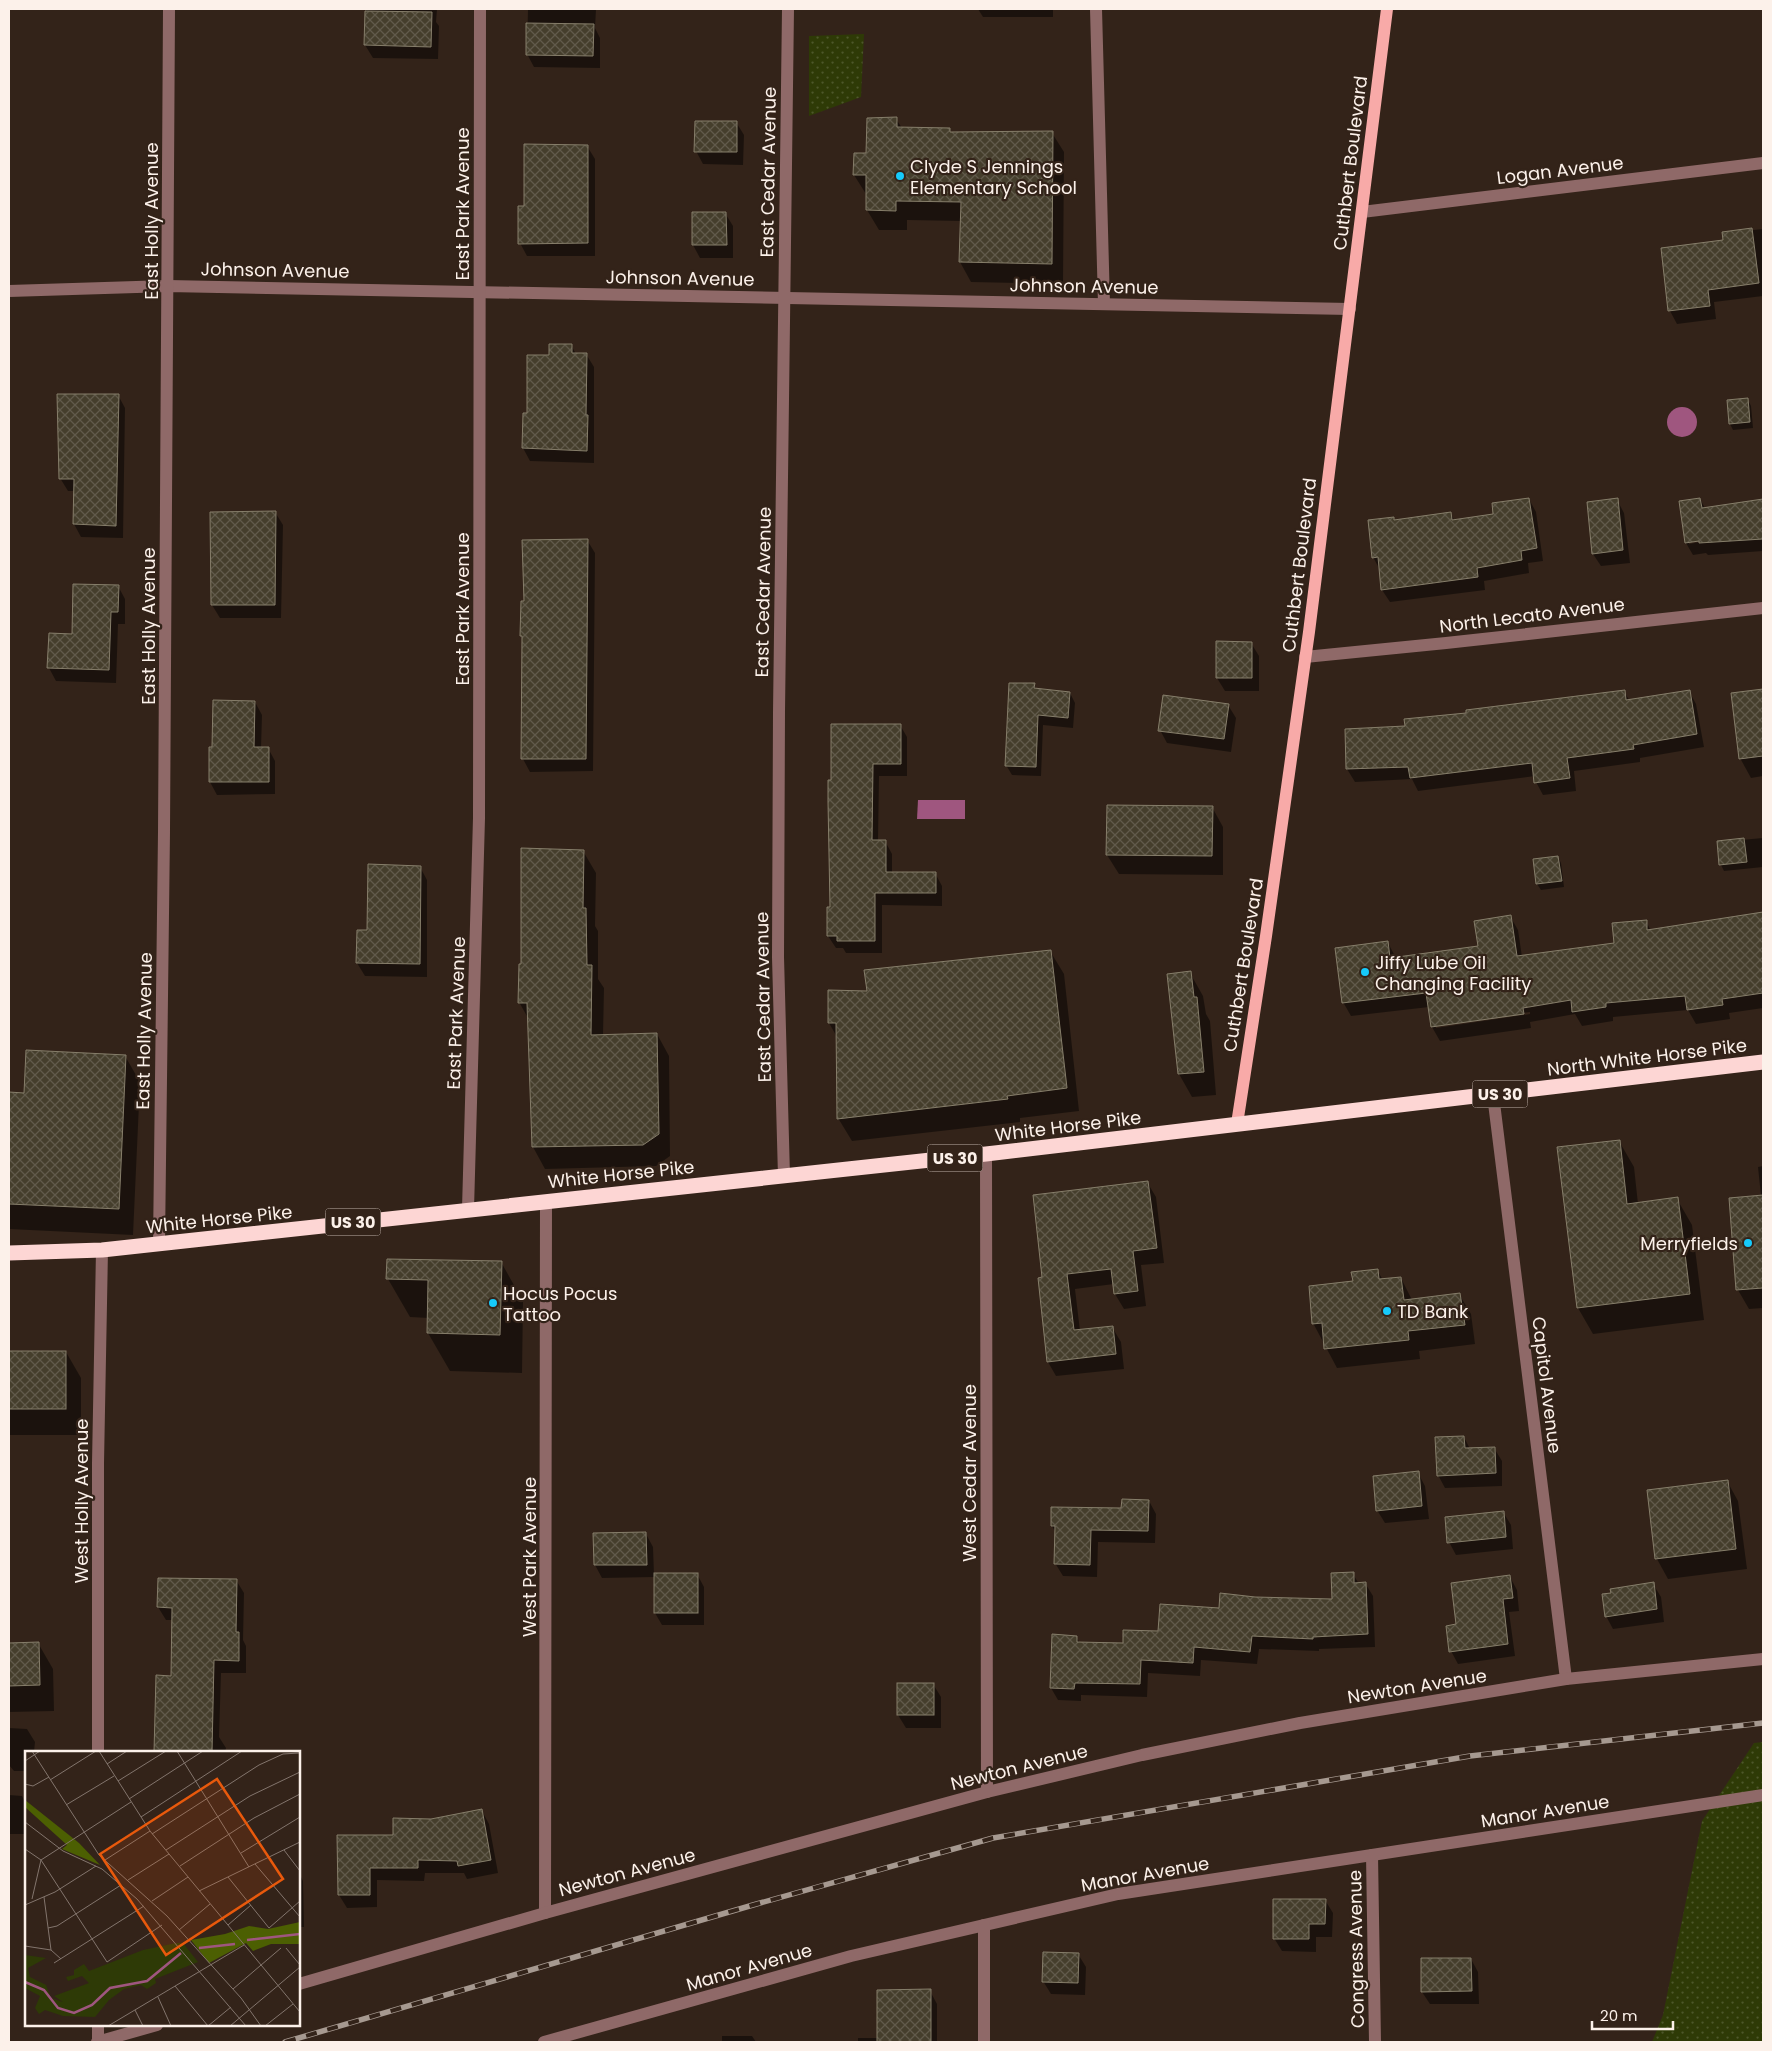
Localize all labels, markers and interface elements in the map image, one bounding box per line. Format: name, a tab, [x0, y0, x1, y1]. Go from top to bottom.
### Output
street label: Cuthbert Boulevard	[1327, 74, 1373, 252]
street label: East Cedar Avenue	[754, 86, 782, 258]
street label: East Park Avenue	[450, 127, 475, 281]
street label: East Holly Avenue	[139, 142, 164, 300]
street label: Logan Avenue	[1495, 150, 1625, 190]
place label: Clyde S Jennings Elementary School	[910, 154, 1077, 200]
marker: Clyde S Jennings Elementary School	[894, 170, 906, 182]
street label: Johnson Avenue	[200, 256, 350, 284]
street label: Johnson Avenue	[605, 264, 755, 292]
street label: Johnson Avenue	[1009, 272, 1159, 300]
street label: Cuthbert Boulevard	[1276, 476, 1322, 654]
street label: East Cedar Avenue	[749, 506, 777, 678]
street label: East Park Avenue	[450, 532, 475, 686]
street label: East Holly Avenue	[136, 547, 161, 705]
street label: North Lecato Avenue	[1438, 591, 1626, 639]
street label: Cuthbert Boulevard	[1217, 876, 1269, 1054]
street label: East Cedar Avenue	[749, 911, 777, 1083]
street label: East Park Avenue	[441, 936, 471, 1090]
place label: Jiffy Lube Oil Changing Facility	[1375, 950, 1531, 996]
street label: East Holly Avenue	[130, 952, 158, 1110]
marker: Jiffy Lube Oil Changing Facility	[1359, 966, 1371, 978]
street label: North White Horse Pike	[1546, 1032, 1748, 1082]
road number: US 30	[1472, 1080, 1528, 1108]
street label: White Horse Pike	[993, 1105, 1143, 1147]
road number: US 30	[928, 1144, 982, 1172]
street label: White Horse Pike	[546, 1154, 696, 1194]
street label: White Horse Pike	[144, 1199, 294, 1239]
road number: US 30	[326, 1208, 380, 1236]
place label: Merryfields	[1640, 1231, 1738, 1256]
marker: Merryfields	[1742, 1237, 1754, 1249]
place label: Hocus Pocus Tattoo	[503, 1281, 617, 1327]
marker: Hocus Pocus Tattoo	[487, 1297, 499, 1309]
place label: TD Bank	[1397, 1299, 1469, 1324]
marker: TD Bank	[1381, 1305, 1393, 1317]
street label: Capitol Avenue	[1526, 1315, 1568, 1455]
street label: West Cedar Avenue	[957, 1384, 982, 1562]
street label: West Holly Avenue	[69, 1419, 94, 1583]
street label: West Park Avenue	[517, 1477, 542, 1637]
street label: Newton Avenue	[1346, 1663, 1488, 1709]
street label: Newton Avenue	[948, 1738, 1090, 1796]
inset map	[25, 1751, 300, 2026]
street label: Manor Avenue	[1479, 1788, 1611, 1834]
street label: Newton Avenue	[556, 1842, 698, 1902]
street label: Manor Avenue	[1079, 1850, 1211, 1898]
street label: Congress Avenue	[1342, 1870, 1370, 2028]
street label: Manor Avenue	[683, 1937, 815, 1997]
scale bar	[1592, 1998, 1673, 2030]
text: 20 m	[1600, 2005, 1638, 2026]

